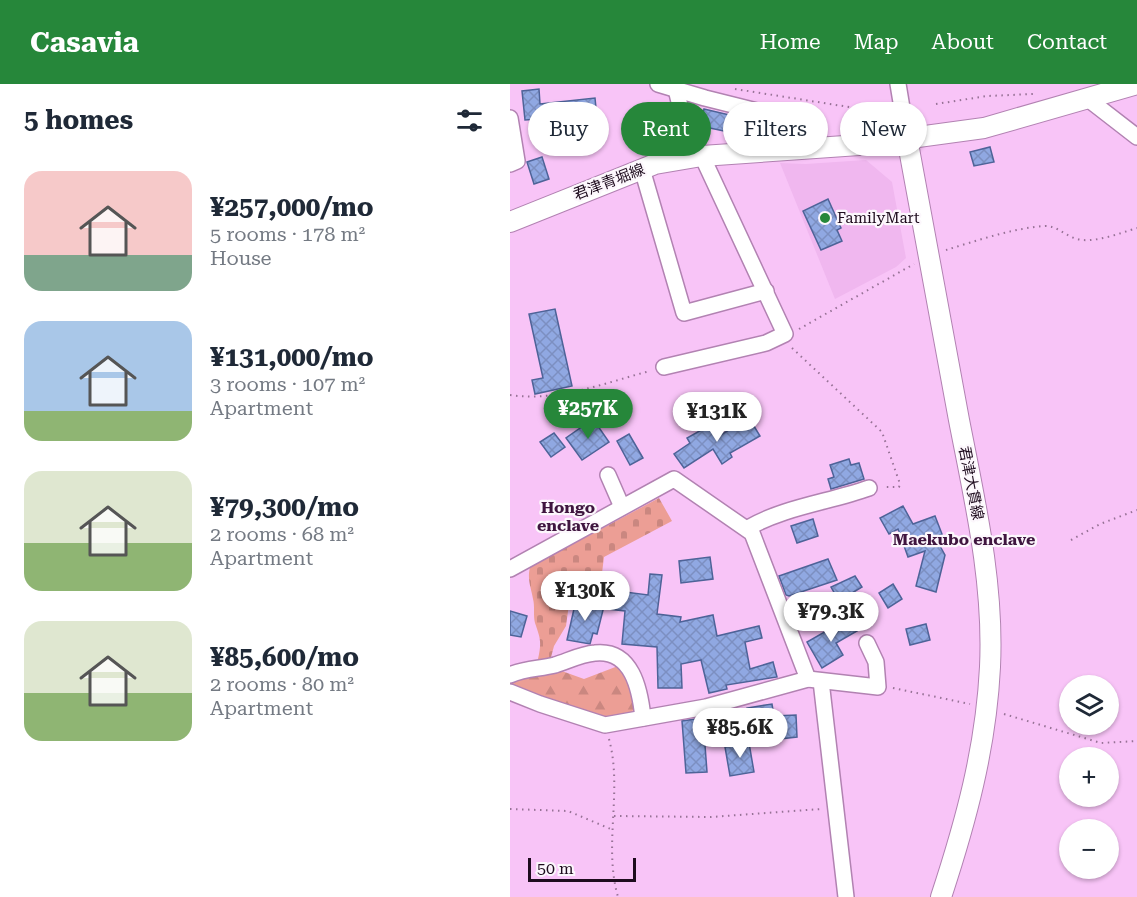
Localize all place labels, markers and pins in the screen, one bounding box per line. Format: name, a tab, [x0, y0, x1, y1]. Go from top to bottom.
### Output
place label: FamilyMart	[837, 209, 920, 227]
marker: FamilyMart	[818, 211, 832, 225]
pin: ¥257K	[546, 389, 630, 440]
pin: ¥131K	[675, 392, 759, 443]
pin: ¥130K	[543, 571, 627, 622]
pin: ¥79.3K	[782, 592, 880, 643]
pin: ¥85.6K	[691, 708, 789, 759]

